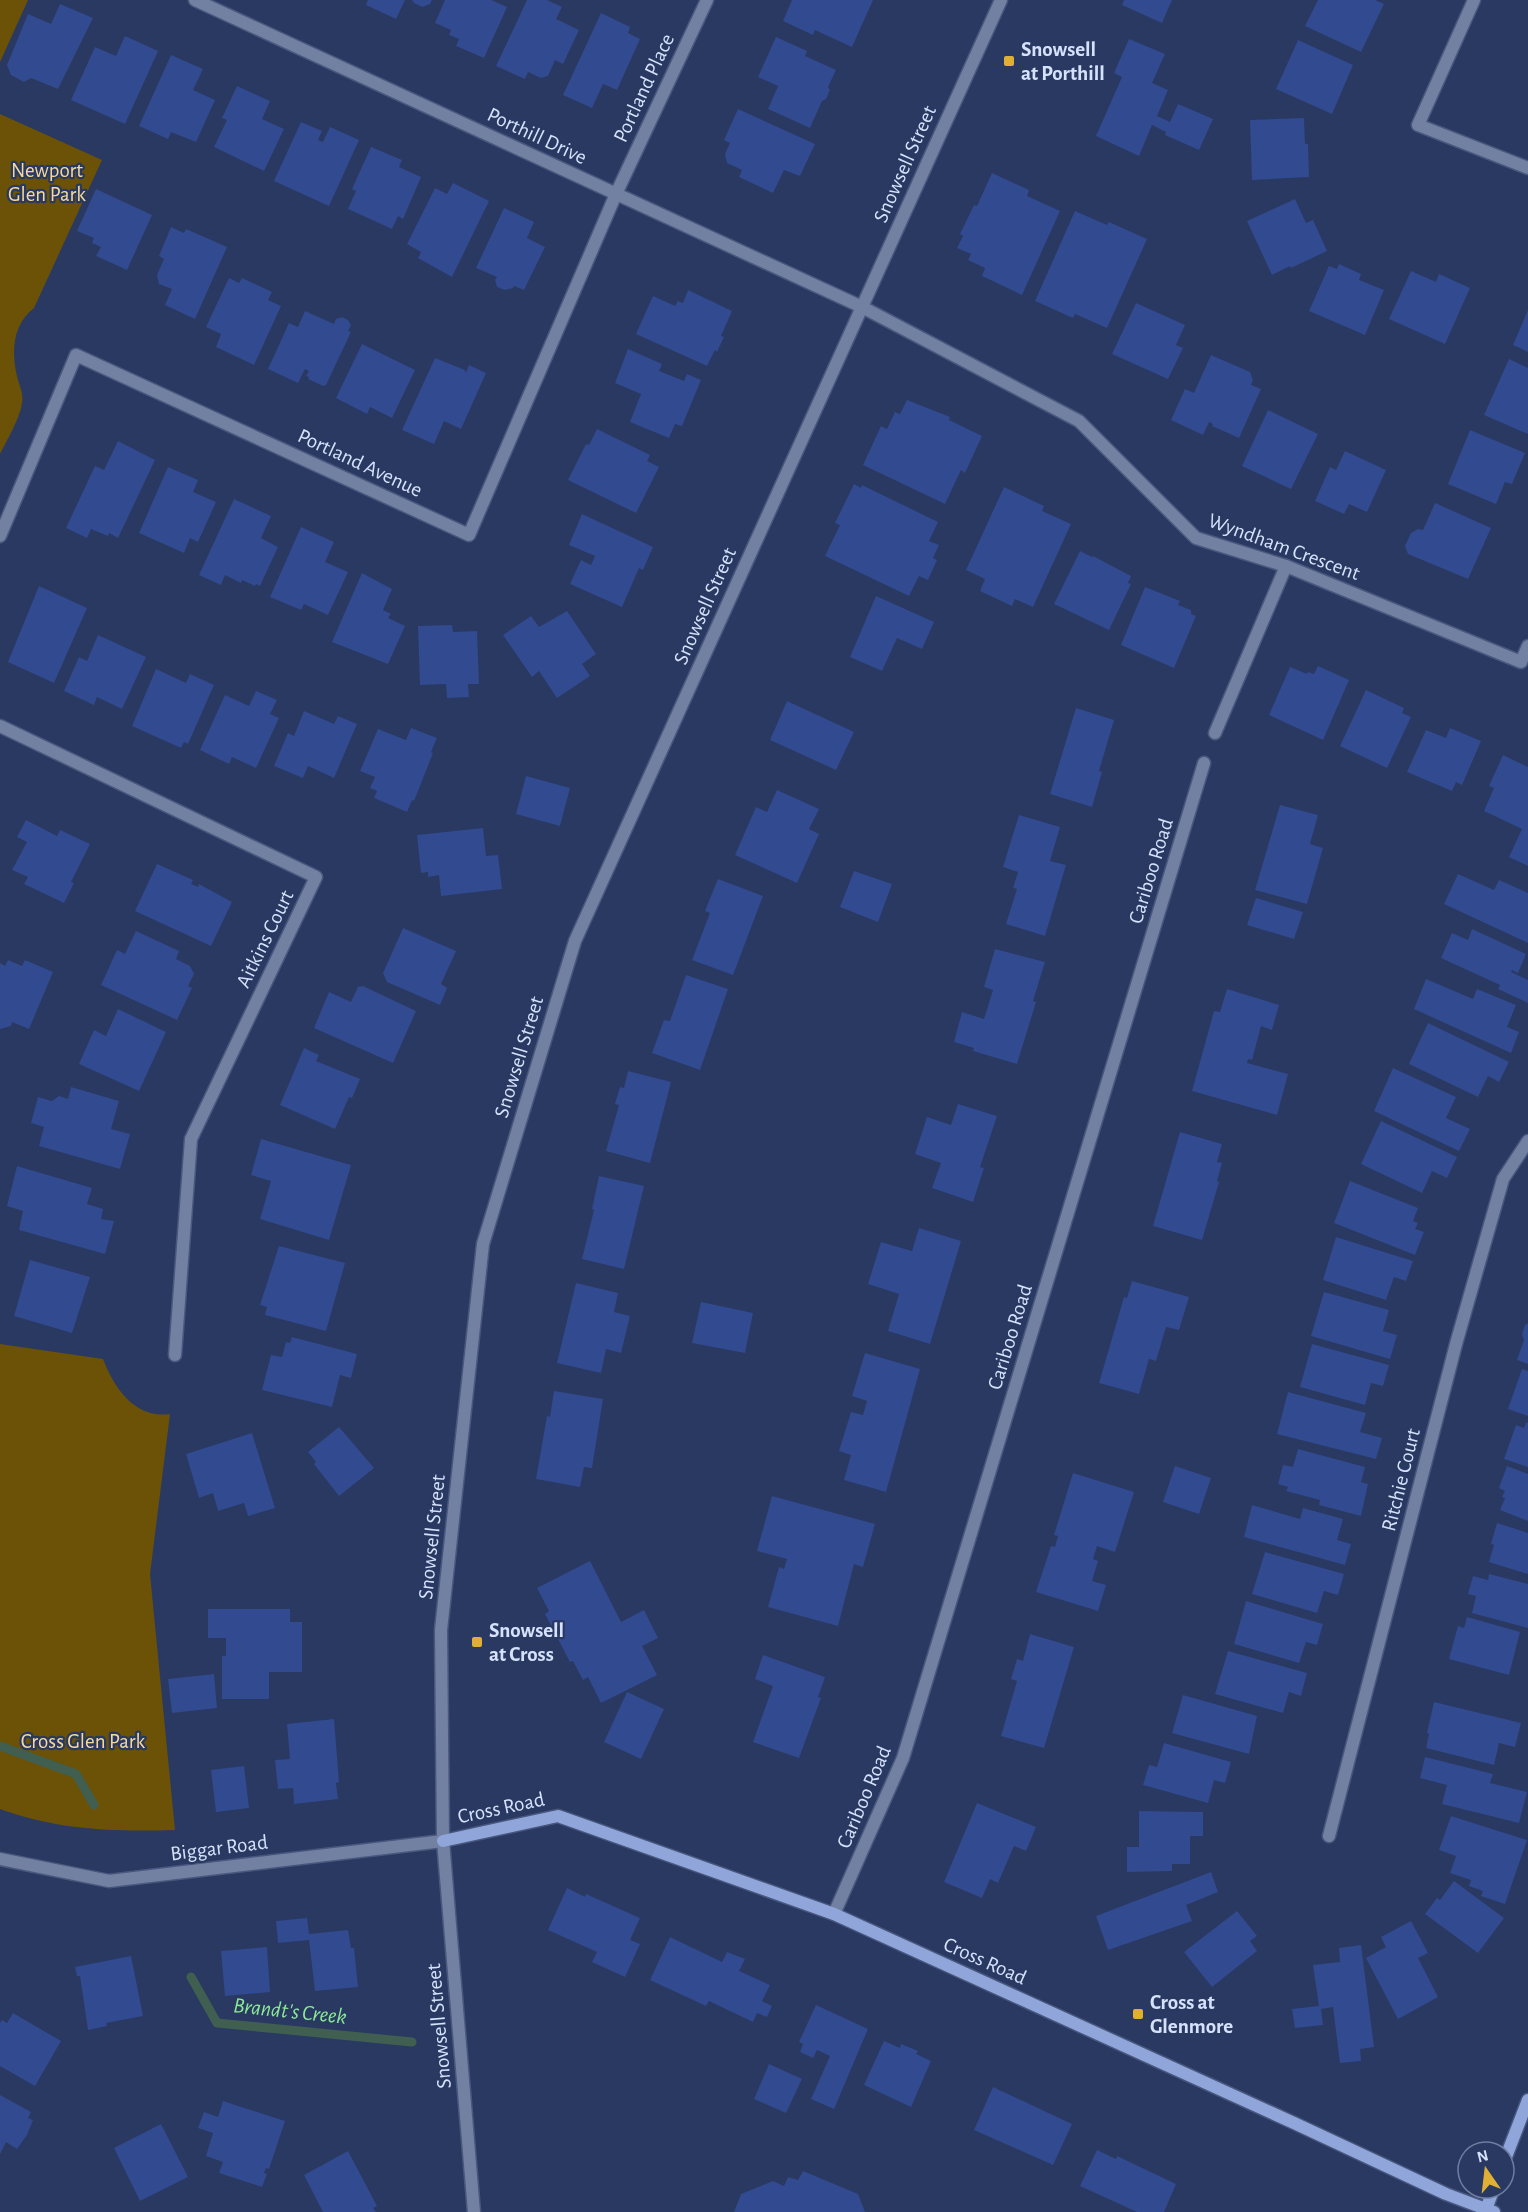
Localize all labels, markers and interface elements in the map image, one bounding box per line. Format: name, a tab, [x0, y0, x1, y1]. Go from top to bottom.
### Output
street label: Portland Place	[610, 31, 678, 145]
place label: Snowsell at Porthill	[1021, 39, 1105, 84]
marker: Snowsell at Porthill	[1002, 54, 1016, 68]
street label: Snowsell Street	[870, 102, 940, 226]
street label: Porthill Drive	[484, 104, 590, 168]
park label: Newport Glen Park	[8, 160, 86, 205]
street label: Portland Avenue	[295, 425, 425, 501]
street label: Wyndham Crescent	[1205, 510, 1363, 584]
street label: Snowsell Street	[670, 544, 740, 668]
street label: Cariboo Road	[1125, 816, 1177, 926]
street label: Aitkins Court	[232, 887, 298, 991]
street label: Snowsell Street	[491, 994, 547, 1120]
street label: Cariboo Road	[984, 1282, 1036, 1392]
street label: Ritchie Court	[1378, 1426, 1424, 1534]
street label: Snowsell Street	[415, 1473, 449, 1600]
place label: Snowsell at Cross	[489, 1620, 564, 1665]
marker: Snowsell at Cross	[470, 1635, 484, 1649]
park label: Cross Glen Park	[21, 1731, 146, 1752]
street label: Cariboo Road	[833, 1743, 895, 1851]
street label: Cross Road	[456, 1789, 547, 1827]
street label: Biggar Road	[169, 1832, 269, 1864]
street label: Cross Road	[940, 1933, 1030, 1989]
street label: Snowsell Street	[423, 1962, 455, 2089]
place label: Cross at Glenmore	[1150, 1992, 1233, 2037]
water label: Brandt's Creek	[232, 1994, 348, 2028]
marker: Cross at Glenmore	[1131, 2007, 1145, 2021]
north arrow	[1456, 2140, 1516, 2200]
text: N	[1475, 2147, 1490, 2166]

